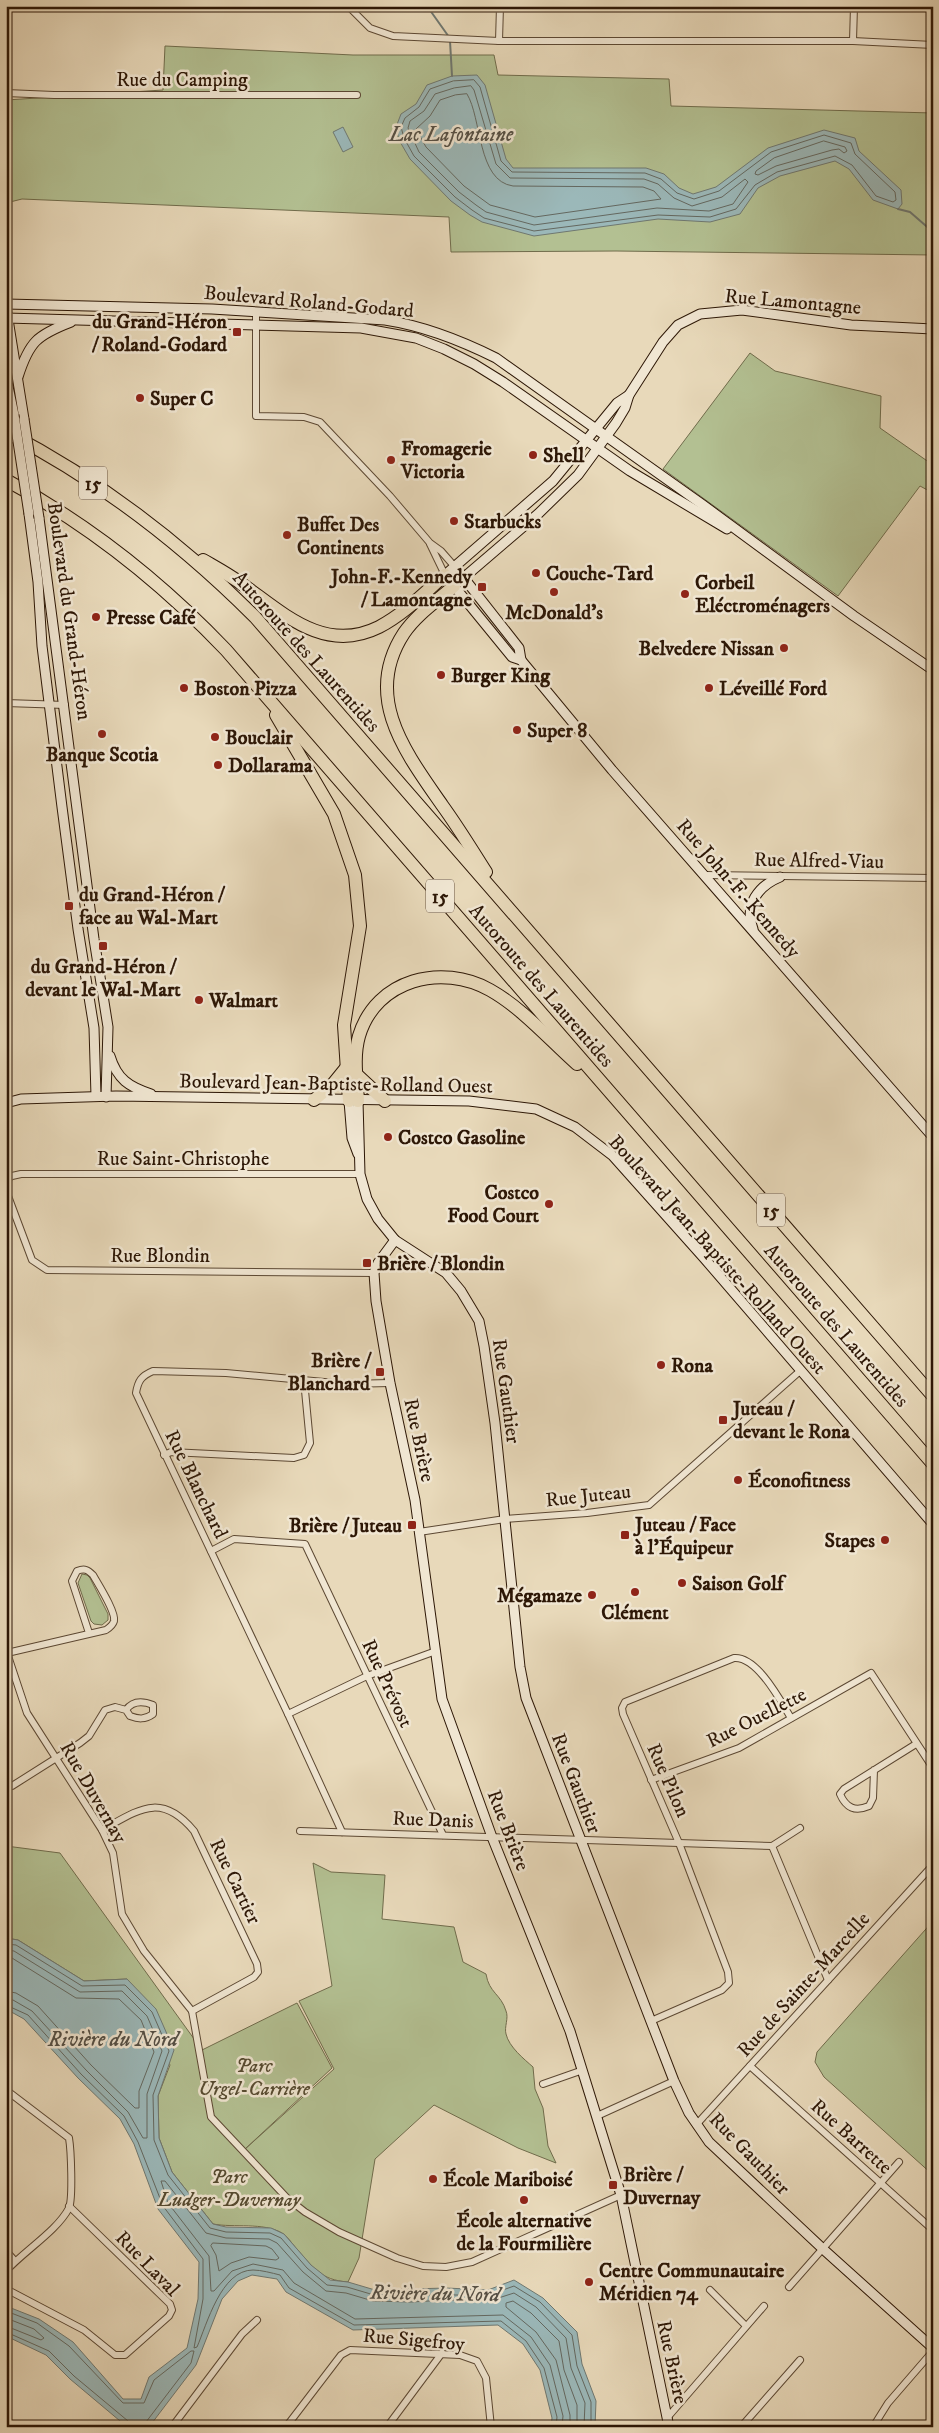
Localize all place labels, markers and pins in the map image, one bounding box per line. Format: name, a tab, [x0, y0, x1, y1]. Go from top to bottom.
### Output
place label: du Grand-Héron / Roland-Godard	[91, 310, 228, 358]
marker: du Grand-Héron / Roland-Godard	[231, 326, 243, 338]
place label: Super C	[150, 387, 214, 412]
marker: Super C	[134, 392, 146, 404]
place label: Fromagerie Victoria	[400, 437, 493, 485]
place label: Shell	[543, 444, 585, 469]
marker: Shell	[527, 449, 539, 461]
marker: Fromagerie Victoria	[385, 454, 397, 466]
place label: Starbucks	[464, 510, 541, 535]
place label: Buffet Des Continents	[297, 513, 384, 561]
marker: Starbucks	[448, 515, 460, 527]
marker: Buffet Des Continents	[281, 529, 293, 541]
place label: Couche-Tard	[546, 562, 654, 587]
place label: John-F.-Kennedy / Lamontagne	[329, 565, 473, 613]
marker: Couche-Tard	[530, 567, 542, 579]
place label: Corbeil Eléctroménagers	[695, 571, 830, 619]
marker: John-F.-Kennedy / Lamontagne	[476, 581, 488, 593]
marker: McDonald's	[548, 586, 560, 598]
marker: Corbeil Eléctroménagers	[679, 588, 691, 600]
place label: McDonald's	[505, 601, 603, 626]
place label: Presse Café	[106, 606, 196, 631]
marker: Presse Café	[90, 611, 102, 623]
place label: Belvedere Nissan	[639, 637, 775, 662]
marker: Belvedere Nissan	[778, 642, 790, 654]
place label: Burger King	[451, 664, 551, 689]
marker: Burger King	[435, 669, 447, 681]
place label: Boston Pizza	[194, 677, 297, 702]
place label: Léveillé Ford	[719, 677, 828, 702]
marker: Boston Pizza	[178, 682, 190, 694]
marker: Léveillé Ford	[703, 682, 715, 694]
place label: Super 8	[527, 719, 587, 744]
marker: Super 8	[511, 724, 523, 736]
place label: Bouclair	[225, 726, 293, 751]
marker: Banque Scotia	[96, 728, 108, 740]
marker: Bouclair	[209, 731, 221, 743]
place label: Banque Scotia	[46, 743, 159, 768]
place label: Dollarama	[228, 754, 313, 779]
marker: Dollarama	[212, 759, 224, 771]
place label: du Grand-Héron / face au Wal-Mart	[78, 883, 226, 931]
marker: du Grand-Héron / face au Wal-Mart	[63, 900, 75, 912]
marker: du Grand-Héron / devant le Wal-Mart	[97, 940, 109, 952]
place label: du Grand-Héron / devant le Wal-Mart	[25, 955, 181, 1003]
place label: Walmart	[208, 989, 279, 1014]
marker: Walmart	[193, 994, 205, 1006]
place label: Costco Gasoline	[398, 1126, 526, 1151]
marker: Costco Gasoline	[382, 1131, 394, 1143]
place label: Costco Food Court	[447, 1181, 540, 1229]
marker: Costco Food Court	[543, 1198, 555, 1210]
place label: Brière / Blondin	[377, 1252, 505, 1277]
marker: Brière / Blondin	[361, 1257, 373, 1269]
place label: Brière / Blanchard	[288, 1349, 373, 1397]
place label: Rona	[671, 1354, 713, 1379]
marker: Rona	[655, 1359, 667, 1371]
marker: Brière / Blanchard	[374, 1366, 386, 1378]
place label: Juteau / devant le Rona	[731, 1397, 850, 1445]
marker: Juteau / devant le Rona	[717, 1414, 729, 1426]
place label: Éconofitness	[748, 1468, 851, 1494]
marker: Éconofitness	[732, 1474, 744, 1486]
place label: Juteau / Face à l'Équipeur	[633, 1513, 737, 1561]
place label: Brière / Juteau	[289, 1514, 402, 1539]
marker: Brière / Juteau	[406, 1519, 418, 1531]
marker: Juteau / Face à l'Équipeur	[619, 1529, 631, 1541]
place label: Stapes	[825, 1529, 875, 1554]
marker: Stapes	[879, 1534, 891, 1546]
place label: Saison Golf	[692, 1572, 787, 1597]
marker: Saison Golf	[676, 1577, 688, 1589]
place label: Mégamaze	[497, 1584, 583, 1609]
marker: Clément	[629, 1586, 641, 1598]
marker: Mégamaze	[586, 1589, 598, 1601]
place label: Clément	[601, 1601, 669, 1626]
place label: Brière / Duvernay	[623, 2163, 701, 2211]
place label: École Mariboisé	[443, 2167, 573, 2193]
marker: École Mariboisé	[427, 2173, 439, 2185]
marker: Brière / Duvernay	[607, 2179, 619, 2191]
marker: École alternative de la Fourmilière	[518, 2194, 530, 2206]
place label: École alternative de la Fourmilière	[456, 2208, 592, 2257]
place label: Centre Communautaire Méridien 74	[599, 2259, 785, 2307]
marker: Centre Communautaire Méridien 74	[583, 2276, 595, 2288]

